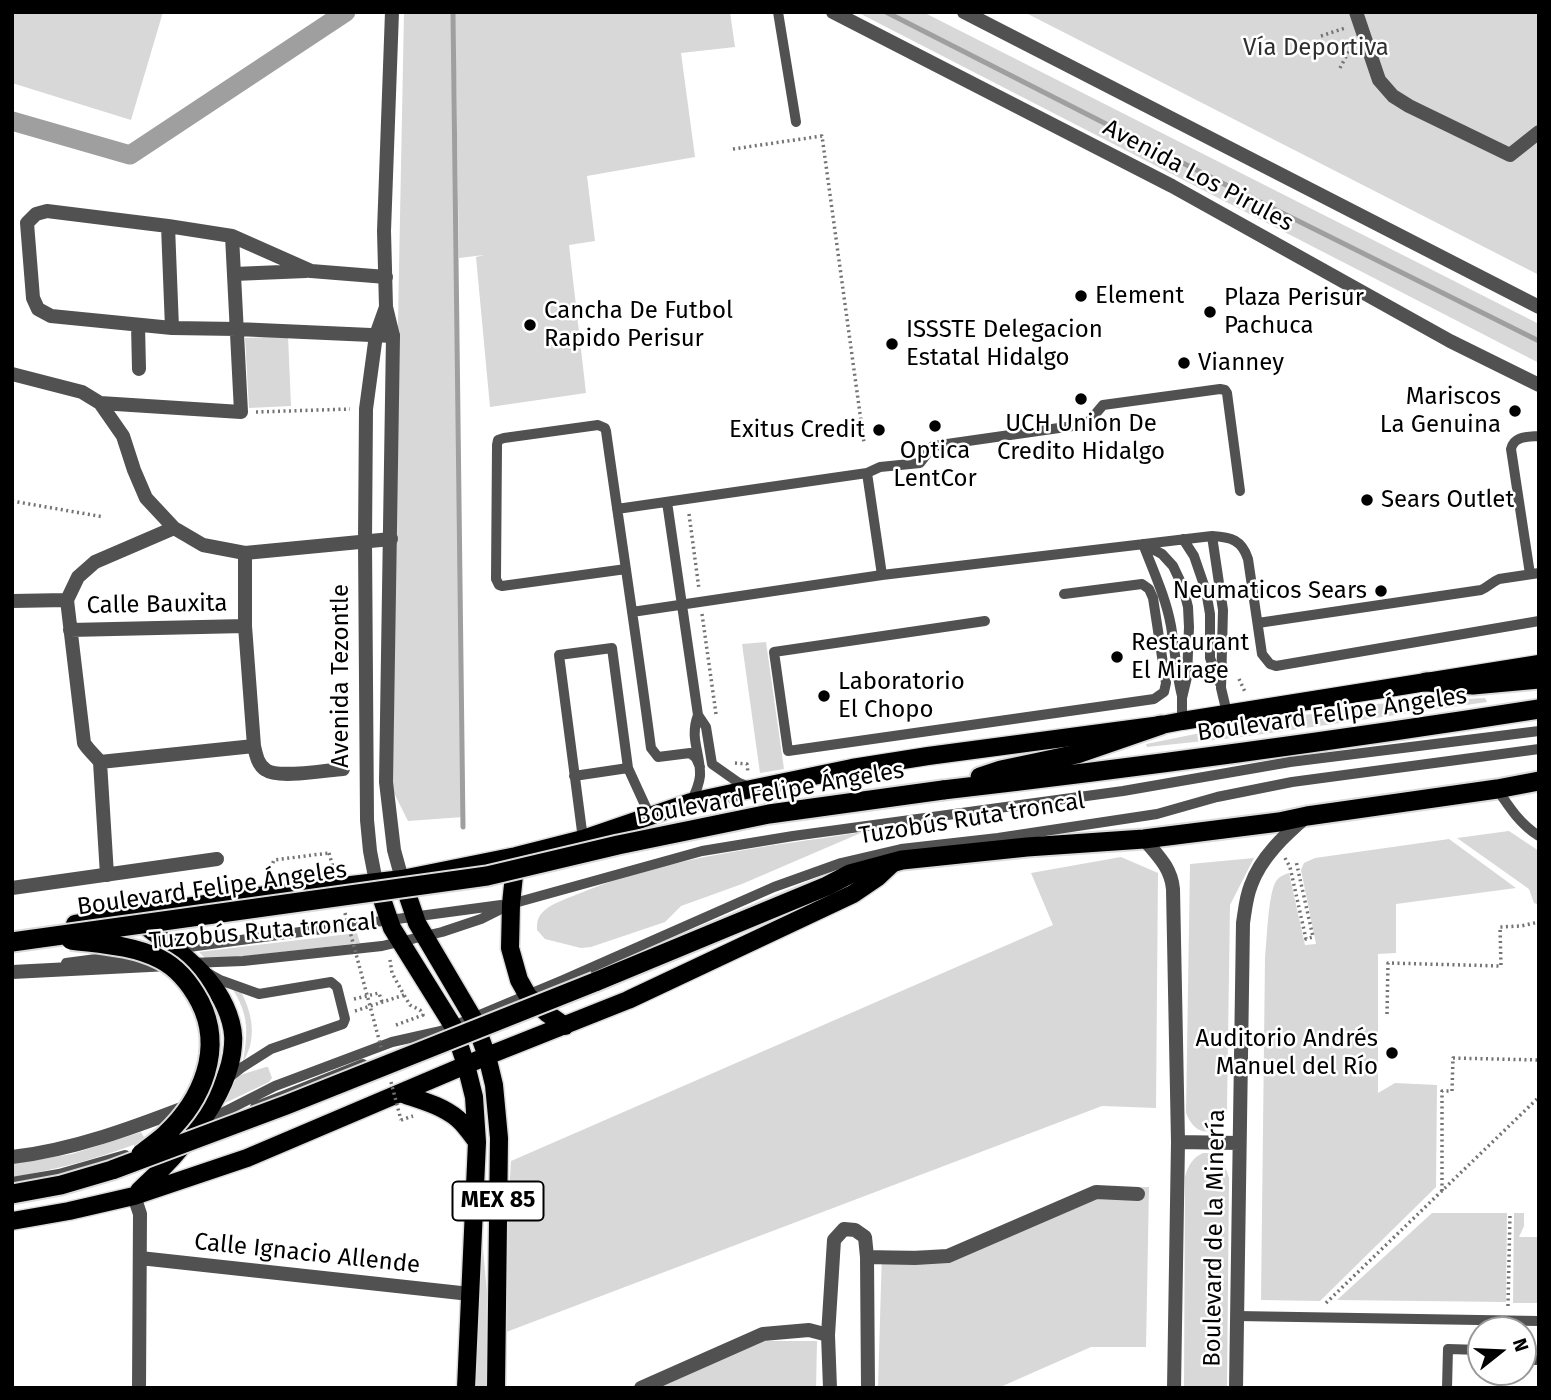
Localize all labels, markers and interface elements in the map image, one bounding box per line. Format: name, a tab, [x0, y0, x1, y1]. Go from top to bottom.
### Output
park label: Vía Deportiva	[1243, 34, 1389, 62]
street label: Avenida Los Pirules	[1098, 114, 1298, 238]
place label: Element	[1095, 282, 1184, 310]
place label: Plaza Perisur Pachuca	[1224, 284, 1364, 340]
marker: Element	[1073, 288, 1089, 304]
place label: Cancha De Futbol Rapido Perisur	[544, 297, 733, 353]
marker: Plaza Perisur Pachuca	[1202, 304, 1218, 320]
place label: ISSSTE Delegacion Estatal Hidalgo	[906, 316, 1103, 372]
marker: Cancha De Futbol Rapido Perisur	[522, 317, 538, 333]
marker: ISSSTE Delegacion Estatal Hidalgo	[884, 336, 900, 352]
place label: Vianney	[1198, 349, 1284, 377]
marker: Vianney	[1176, 355, 1192, 371]
place label: Mariscos La Genuina	[1380, 383, 1501, 439]
marker: UCH Union De Credito Hidalgo	[1073, 391, 1089, 407]
marker: Mariscos La Genuina	[1507, 403, 1523, 419]
place label: UCH Union De Credito Hidalgo	[997, 410, 1165, 466]
place label: Exitus Credit	[729, 416, 865, 444]
marker: Optica LentCor	[927, 418, 943, 434]
marker: Exitus Credit	[871, 422, 887, 438]
place label: Optica LentCor	[893, 437, 977, 493]
place label: Sears Outlet	[1381, 486, 1514, 514]
marker: Sears Outlet	[1359, 492, 1375, 508]
place label: Neumaticos Sears	[1173, 577, 1367, 605]
marker: Neumaticos Sears	[1373, 583, 1389, 599]
street label: Avenida Tezontle	[327, 584, 355, 768]
street label: Calle Bauxita	[86, 589, 228, 621]
place label: Restaurant El Mirage	[1131, 629, 1249, 685]
marker: Restaurant El Mirage	[1109, 649, 1125, 665]
place label: Laboratorio El Chopo	[838, 668, 965, 724]
street label: Boulevard Felipe Ángeles	[1195, 682, 1469, 748]
marker: Laboratorio El Chopo	[816, 688, 832, 704]
street label: Boulevard Felipe Ángeles	[634, 756, 906, 832]
street label: Tuzobús Ruta troncal	[857, 787, 1087, 851]
street label: Boulevard Felipe Ángeles	[75, 856, 349, 922]
street label: Tuzobús Ruta troncal	[148, 908, 378, 956]
place label: Auditorio Andrés Manuel del Río	[1195, 1025, 1378, 1081]
marker: Auditorio Andrés Manuel del Río	[1384, 1045, 1400, 1061]
street label: Boulevard de la Minería	[1198, 1109, 1232, 1367]
road number: MEX 85	[452, 1182, 544, 1220]
street label: Calle Ignacio Allende	[193, 1228, 421, 1280]
north arrow	[1467, 1316, 1537, 1386]
text: N	[1508, 1335, 1533, 1355]

